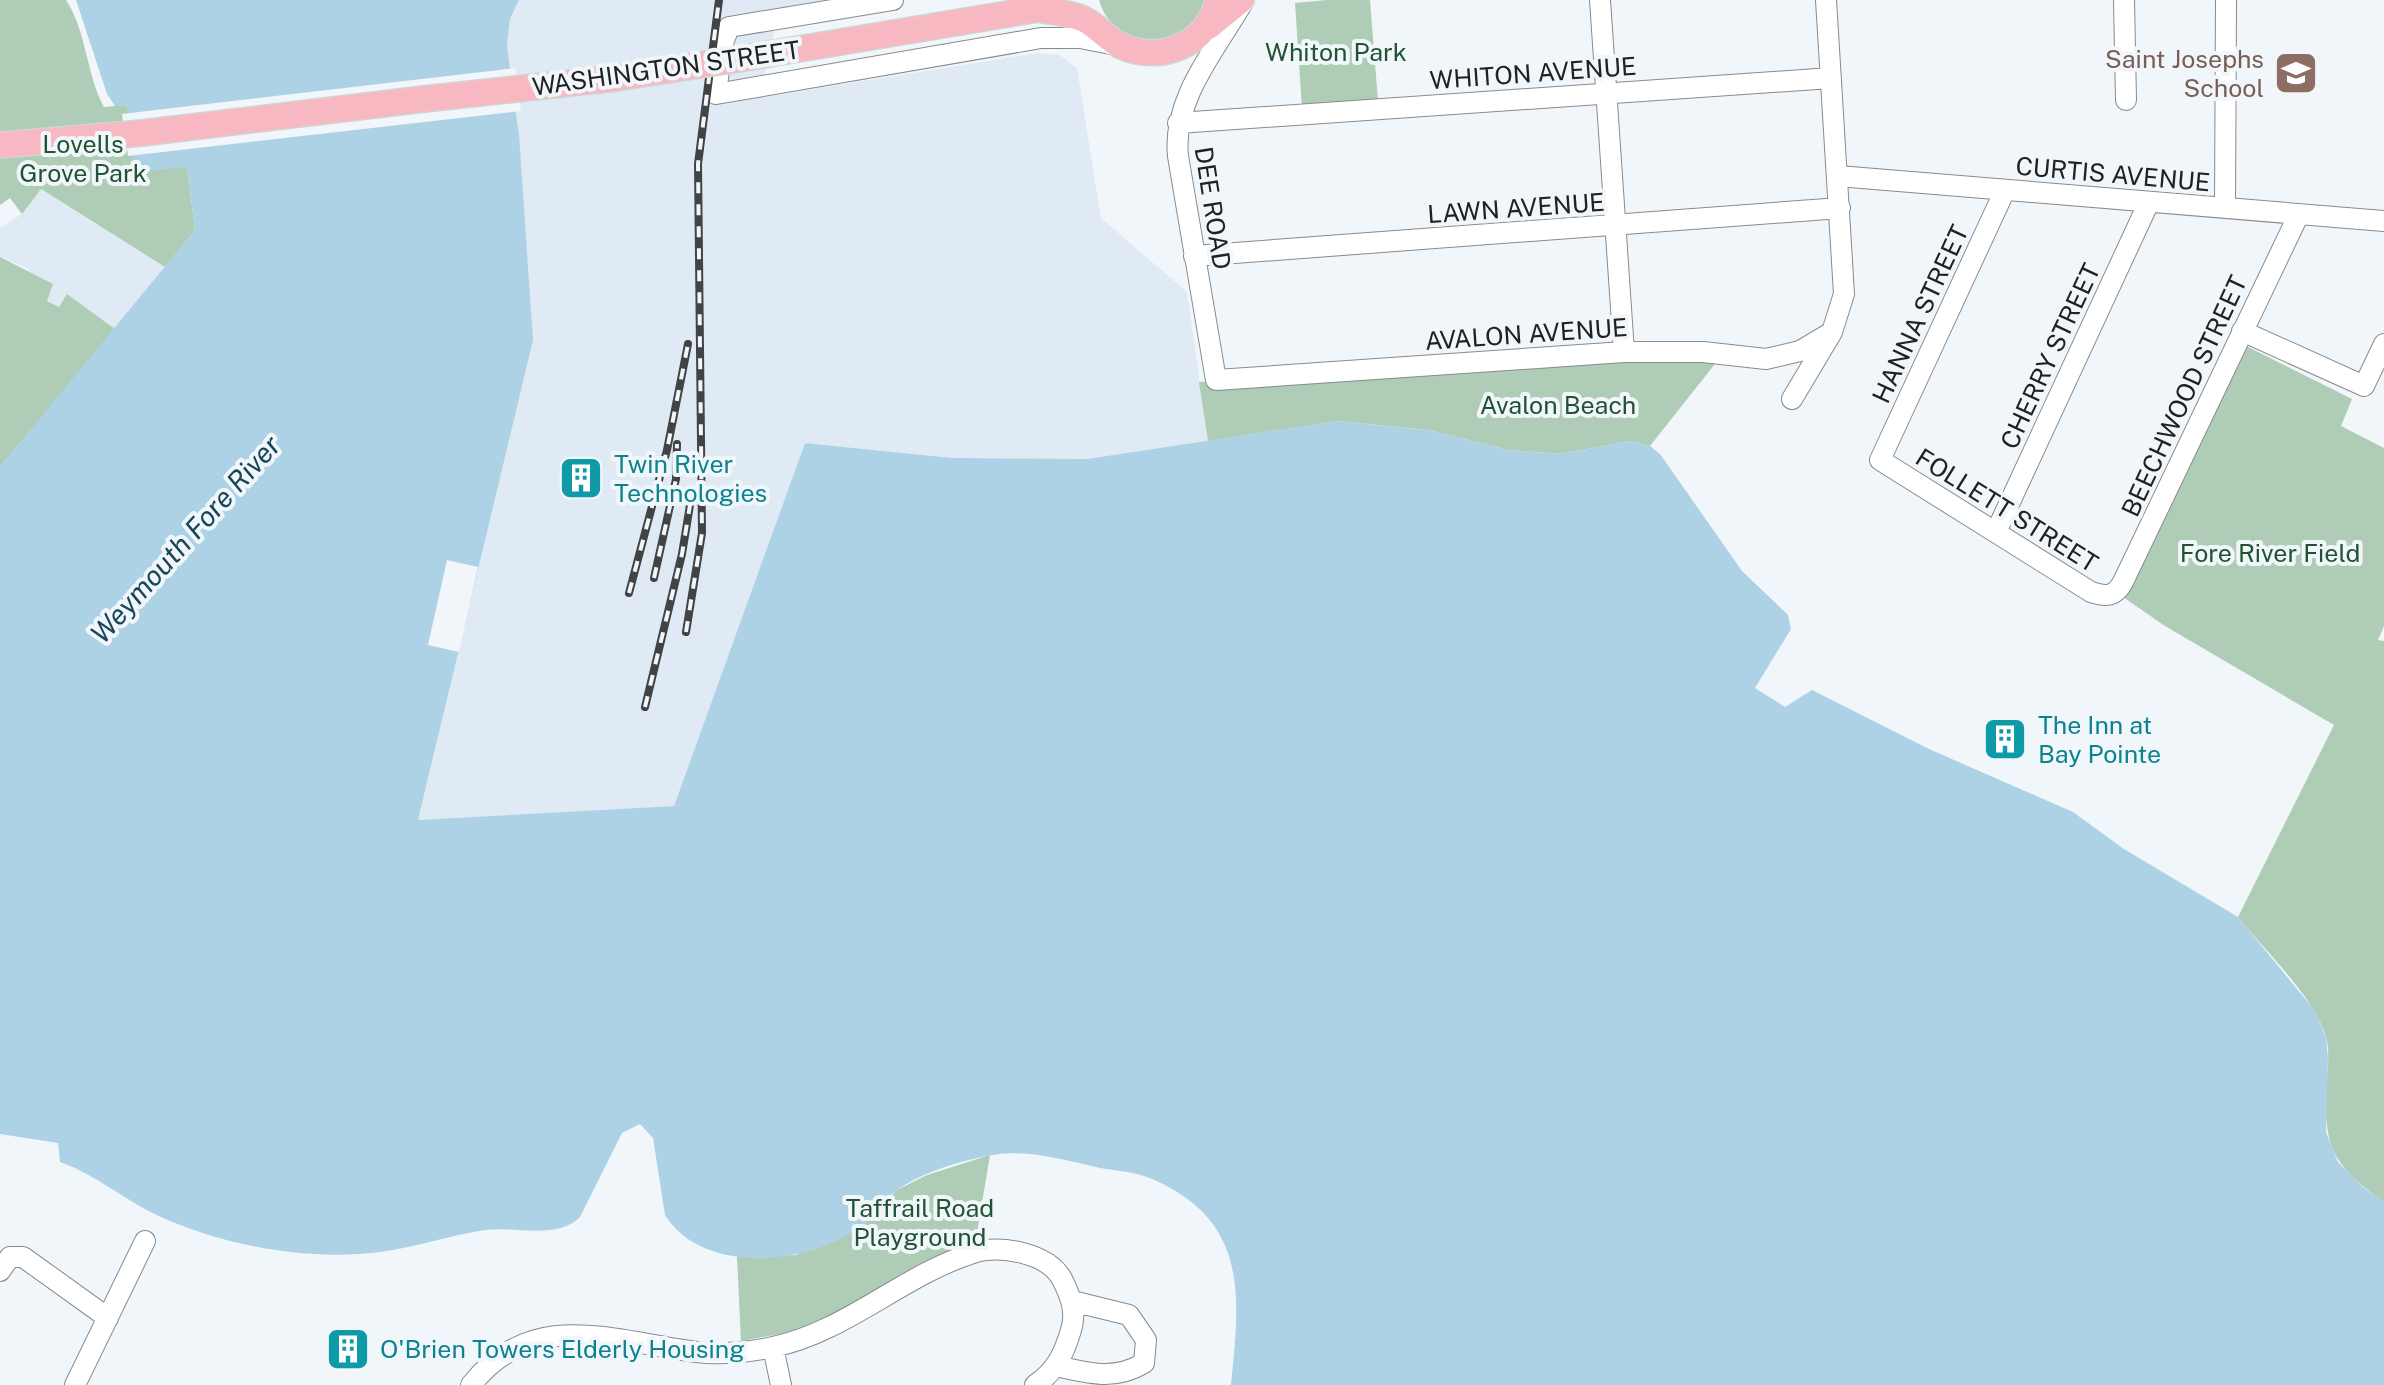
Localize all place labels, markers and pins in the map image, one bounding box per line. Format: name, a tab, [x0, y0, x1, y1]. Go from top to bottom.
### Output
place label: Saint Josephs School	[2105, 44, 2264, 103]
school or university icon: Saint Josephs School	[2273, 50, 2319, 96]
place label: Twin River Technologies	[614, 449, 767, 508]
building icon: Twin River Technologies	[558, 455, 604, 501]
place label: The Inn at Bay Pointe	[2038, 710, 2161, 769]
building icon: The Inn at Bay Pointe	[1982, 716, 2028, 762]
building icon: O'Brien Towers Elderly Housing	[325, 1326, 371, 1372]
place label: O'Brien Towers Elderly Housing	[380, 1334, 745, 1364]

